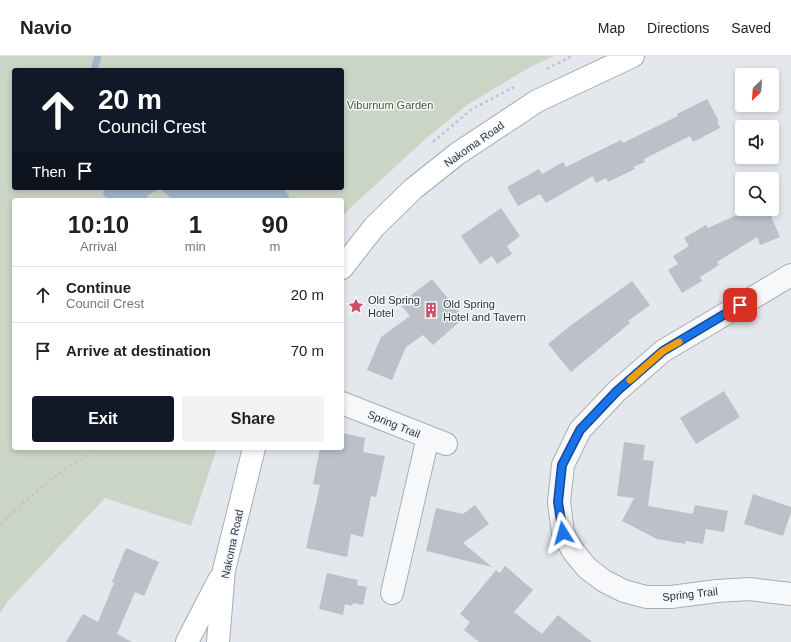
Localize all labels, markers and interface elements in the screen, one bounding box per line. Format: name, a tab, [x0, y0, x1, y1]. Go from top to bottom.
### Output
text: Navio	[20, 17, 72, 38]
text: Map	[598, 20, 625, 36]
text: Directions	[647, 20, 709, 36]
text: Saved	[731, 20, 771, 36]
north arrow	[735, 68, 779, 112]
map controls	[735, 68, 779, 216]
icon: ahead	[32, 84, 84, 136]
text: 20 m	[98, 84, 162, 115]
park label: Viburnum Garden	[347, 99, 433, 111]
text: Council Crest	[98, 117, 206, 137]
street label: Nakoma Road	[442, 119, 506, 169]
button: sound	[735, 120, 779, 164]
icon: arrive	[74, 160, 96, 182]
text: Then	[32, 163, 66, 180]
button: search	[735, 172, 779, 216]
text: 10:10	[68, 211, 129, 238]
text: 1	[189, 211, 202, 238]
text: 90	[262, 211, 288, 238]
text: Arrival	[80, 239, 117, 254]
text: min	[185, 239, 206, 254]
text: m	[269, 239, 280, 254]
text: Continue	[66, 279, 131, 296]
icon: ahead	[32, 284, 54, 306]
text: 20 m	[291, 286, 324, 303]
pin	[723, 288, 757, 322]
place label: Old Spring Hotel	[368, 294, 420, 319]
icon: arrive	[729, 294, 751, 316]
text: Council Crest	[66, 296, 144, 311]
place icon: Old Spring Hotel	[347, 297, 365, 315]
place label: Old Spring Hotel and Tavern	[443, 298, 526, 323]
building icon: Old Spring Hotel and Tavern	[422, 301, 440, 319]
icon: arrive	[32, 340, 54, 362]
text: Arrive at destination	[66, 342, 211, 359]
text: 70 m	[291, 342, 324, 359]
button: Exit	[32, 396, 174, 442]
button: Share	[182, 396, 324, 442]
street label: Spring Trail	[366, 408, 422, 440]
street label: Nakoma Road	[219, 508, 245, 580]
position arrow	[542, 512, 584, 554]
street label: Spring Trail	[662, 585, 718, 603]

